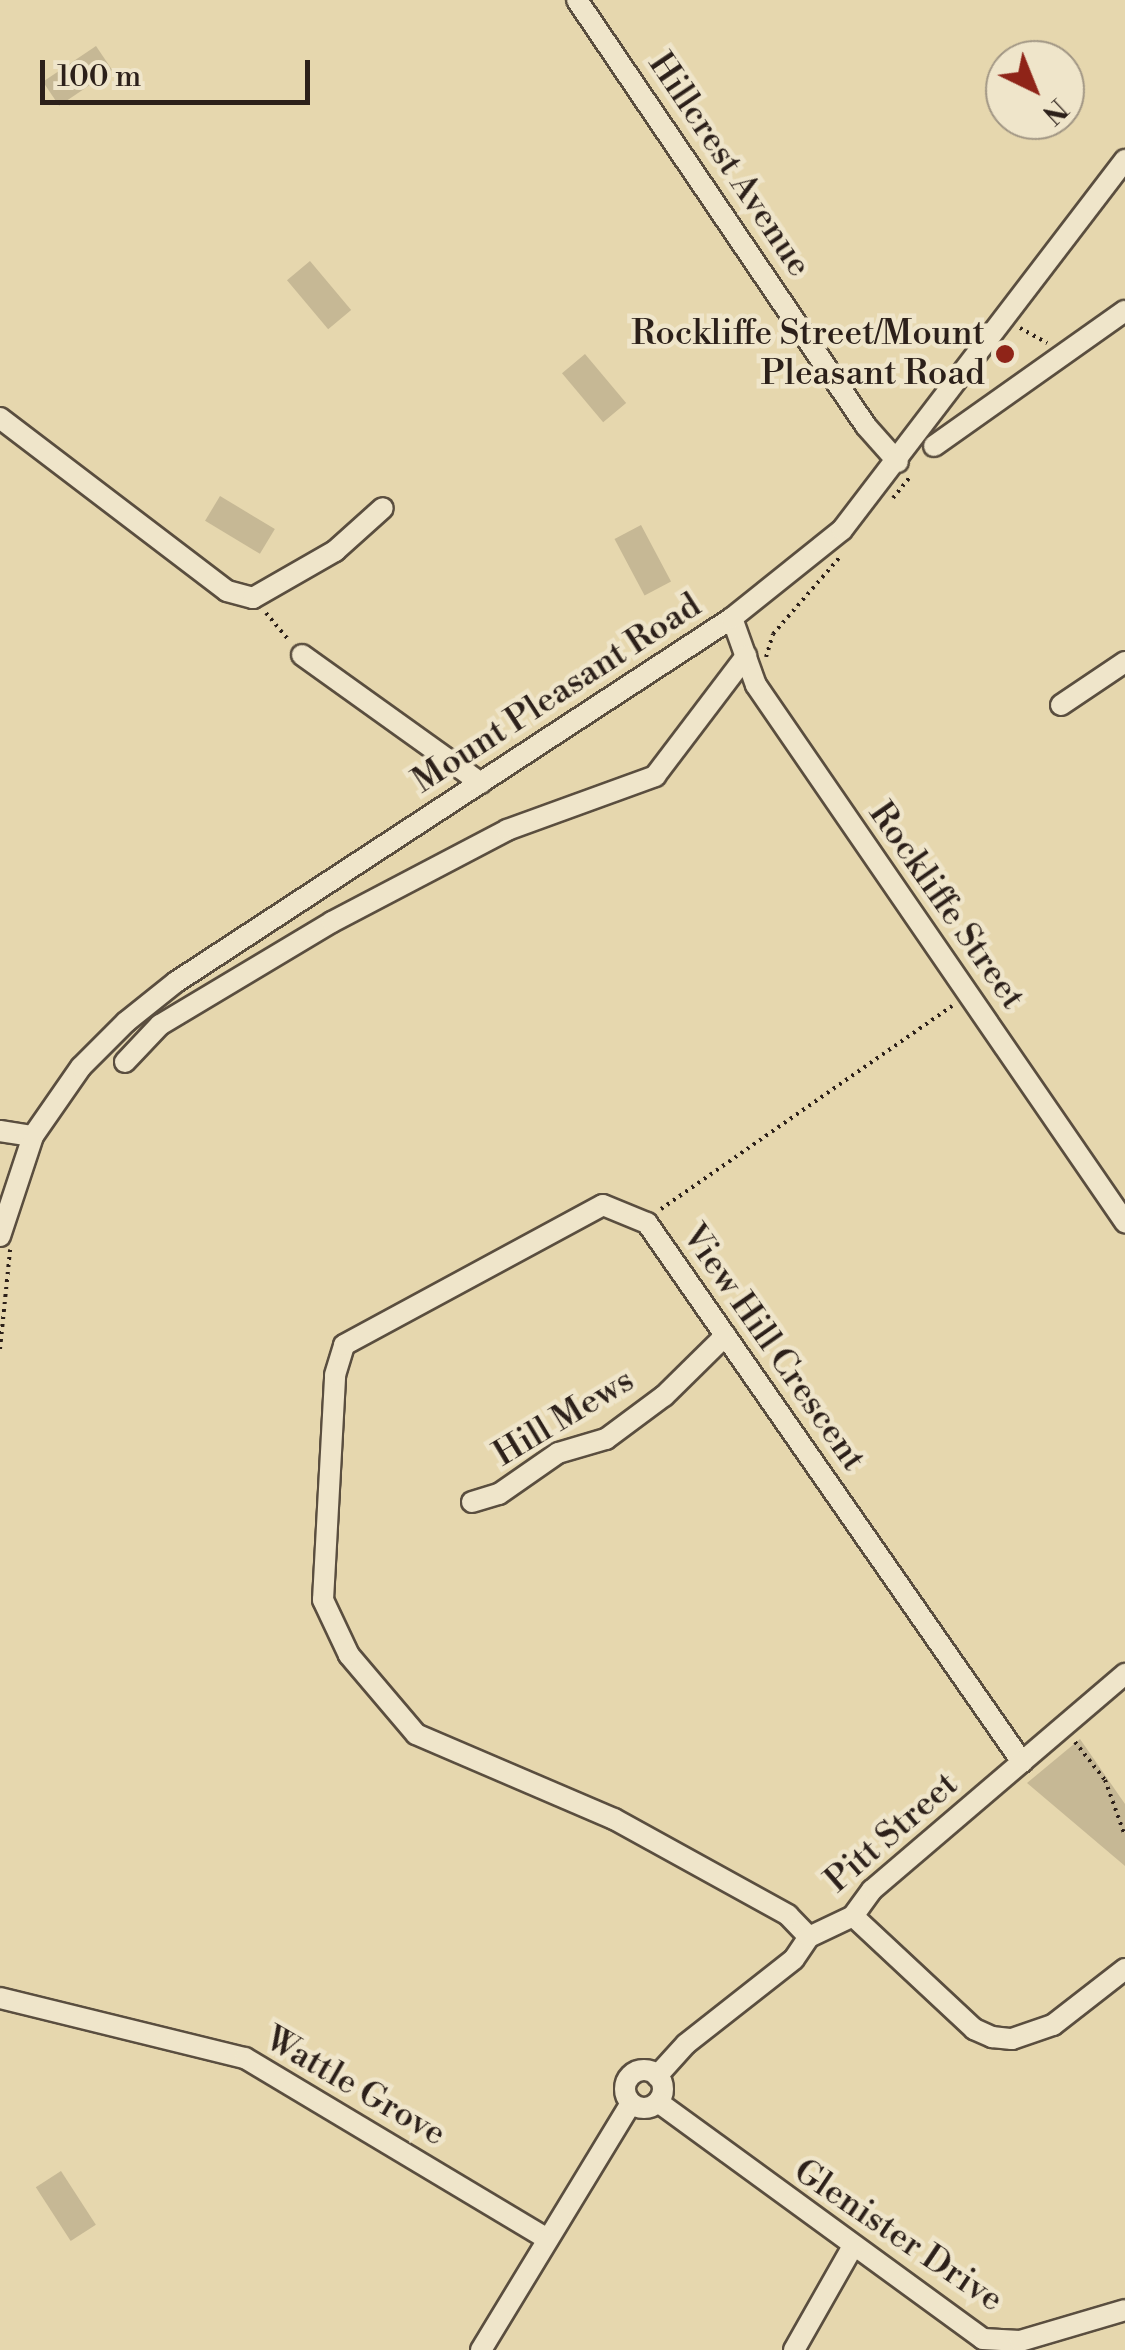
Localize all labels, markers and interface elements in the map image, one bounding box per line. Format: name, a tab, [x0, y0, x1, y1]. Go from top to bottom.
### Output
scale bar	[45, 40, 315, 102]
north arrow	[985, 40, 1085, 140]
street label: Hillcrest Avenue	[639, 45, 819, 285]
text: 100 m	[57, 58, 141, 96]
text: N	[1034, 90, 1074, 131]
place label: Rockliffe Street/Mount Pleasant Road	[631, 313, 985, 395]
marker: Rockliffe Street/Mount Pleasant Road	[994, 343, 1016, 365]
street label: Mount Pleasant Road	[405, 585, 709, 803]
street label: Rockliffe Street	[859, 794, 1033, 1018]
street label: View Hill Crescent	[672, 1217, 874, 1479]
street label: Hill Mews	[486, 1360, 642, 1476]
street label: Pitt Street	[817, 1764, 967, 1902]
street label: Wattle Grove	[257, 2018, 453, 2156]
street label: Glenister Drive	[785, 2151, 1011, 2321]

